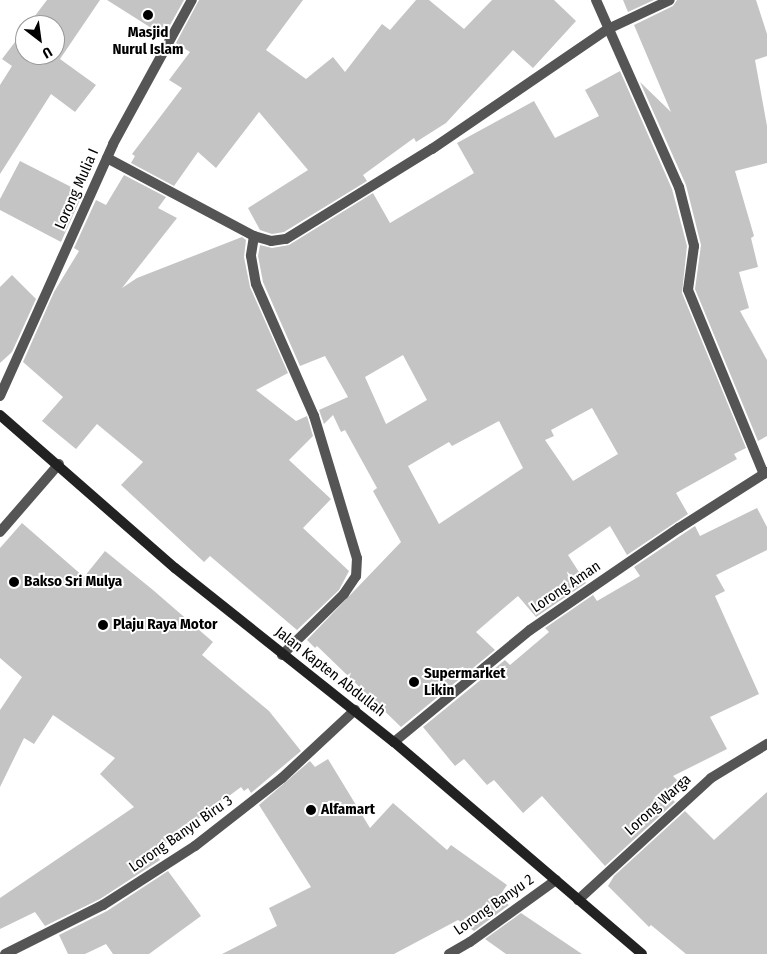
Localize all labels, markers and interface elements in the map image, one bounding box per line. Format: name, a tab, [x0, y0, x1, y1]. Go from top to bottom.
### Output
marker: Masjid Nurul Islam	[142, 9, 154, 21]
north arrow	[15, 15, 65, 65]
place label: Masjid Nurul Islam	[113, 23, 183, 58]
text: U	[39, 43, 55, 62]
street label: Lorong Mulia I	[51, 146, 103, 232]
street label: Lorong Aman	[528, 557, 604, 617]
place label: Bakso Sri Mulya	[24, 573, 122, 591]
marker: Bakso Sri Mulya	[8, 576, 20, 588]
place label: Plaju Raya Motor	[113, 616, 217, 634]
marker: Plaju Raya Motor	[97, 619, 109, 631]
street label: Jalan Kapten Abdullah	[271, 623, 389, 721]
place label: Supermarket Likin	[424, 664, 506, 699]
marker: Supermarket Likin	[408, 676, 420, 688]
street label: Lorong Warga	[621, 771, 695, 839]
street label: Lorong Banyu Biru 3	[126, 792, 236, 876]
place label: Alfamart	[321, 801, 375, 819]
marker: Alfamart	[305, 804, 317, 816]
street label: Lorong Banyu 2	[451, 871, 537, 939]

